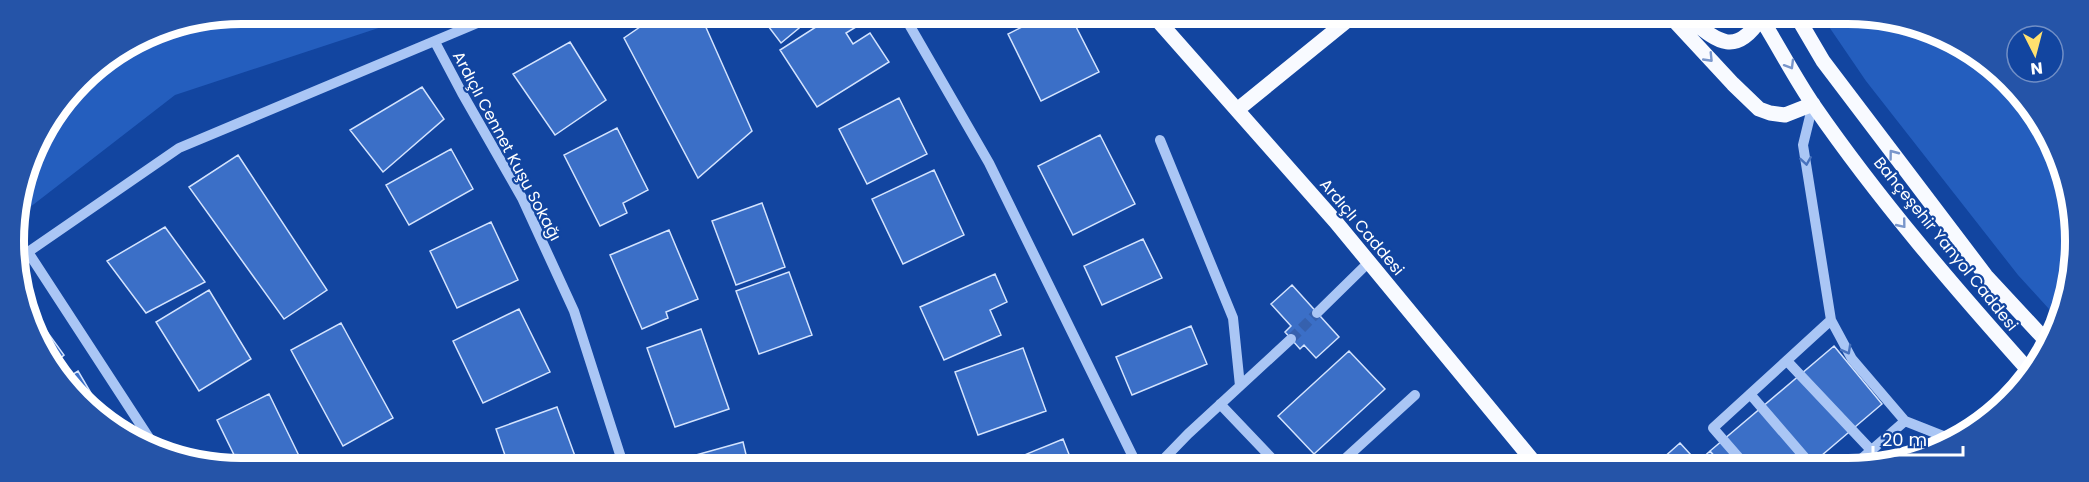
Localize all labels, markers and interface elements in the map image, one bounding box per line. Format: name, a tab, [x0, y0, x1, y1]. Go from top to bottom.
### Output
north arrow	[2005, 24, 2065, 84]
street label: Ardıçlı Cennet Kuşu Sokağı	[447, 47, 567, 245]
one-way arrow	[1701, 51, 1712, 62]
text: N	[2029, 56, 2044, 80]
one-way arrow	[1782, 59, 1794, 69]
one-way arrow	[1889, 150, 1900, 161]
street label: Bahçeşehir Yanyol Caddesi	[1868, 152, 2024, 336]
one-way arrow	[1799, 156, 1812, 166]
street label: Ardıçlı Caddesi	[1315, 174, 1409, 280]
one-way arrow	[1895, 218, 1906, 229]
one-way arrow	[1840, 344, 1851, 354]
scale bar	[1873, 419, 1963, 457]
text: 20 m	[1882, 427, 1927, 452]

